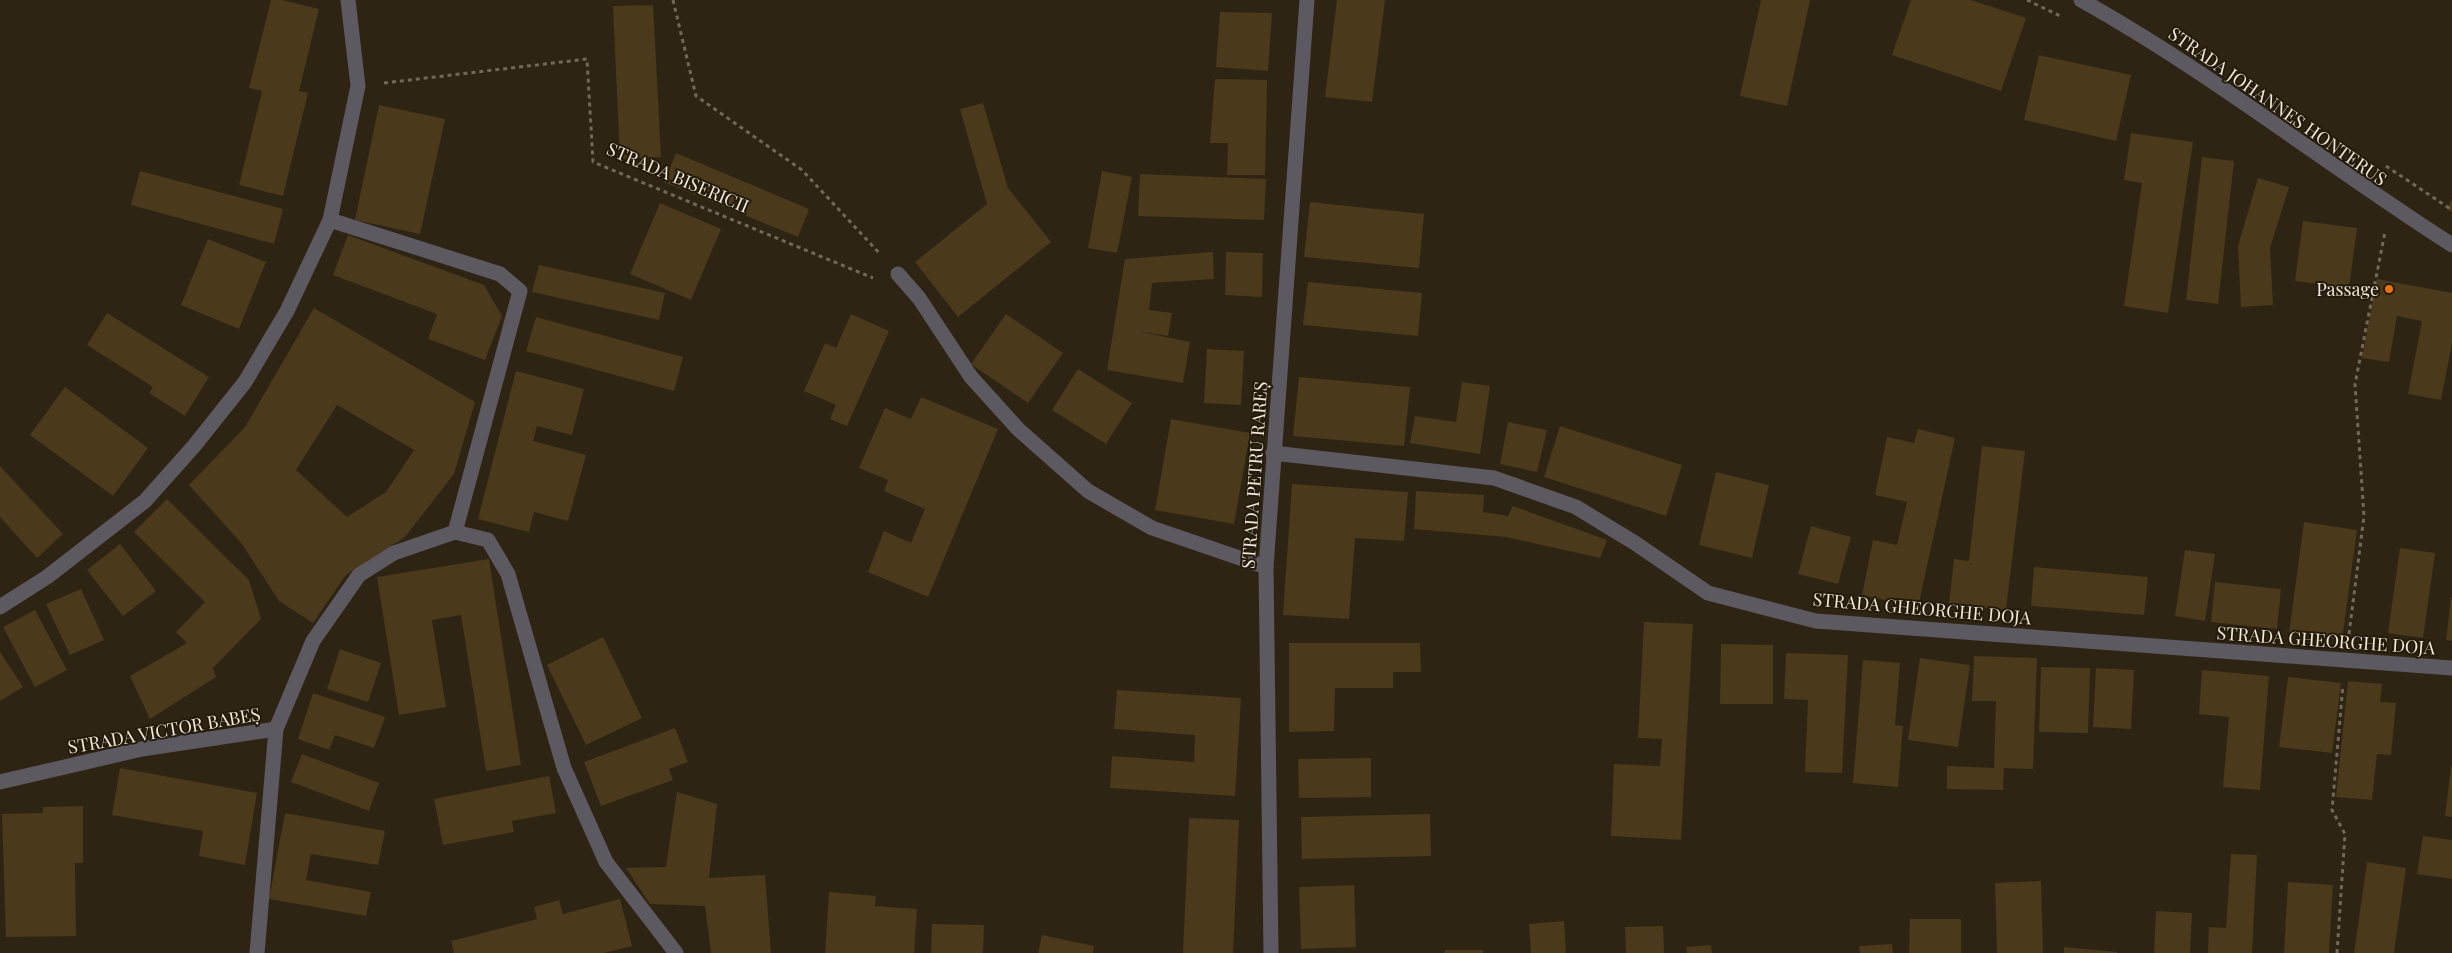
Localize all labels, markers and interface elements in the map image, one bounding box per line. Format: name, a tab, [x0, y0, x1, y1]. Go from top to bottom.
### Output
street label: STRADA JOHANNES HONTERUS	[2164, 21, 2392, 191]
street label: STRADA BISERICII	[603, 136, 753, 218]
place label: Passage	[2316, 277, 2379, 301]
marker: Passage	[2383, 283, 2395, 295]
street label: STRADA PETRU RAREȘ	[1235, 380, 1273, 570]
street label: STRADA GHEORGHE DOJA	[1812, 586, 2033, 630]
street label: STRADA GHEORGHE DOJA	[2216, 620, 2437, 660]
street label: STRADA VICTOR BABEȘ	[66, 701, 262, 759]

